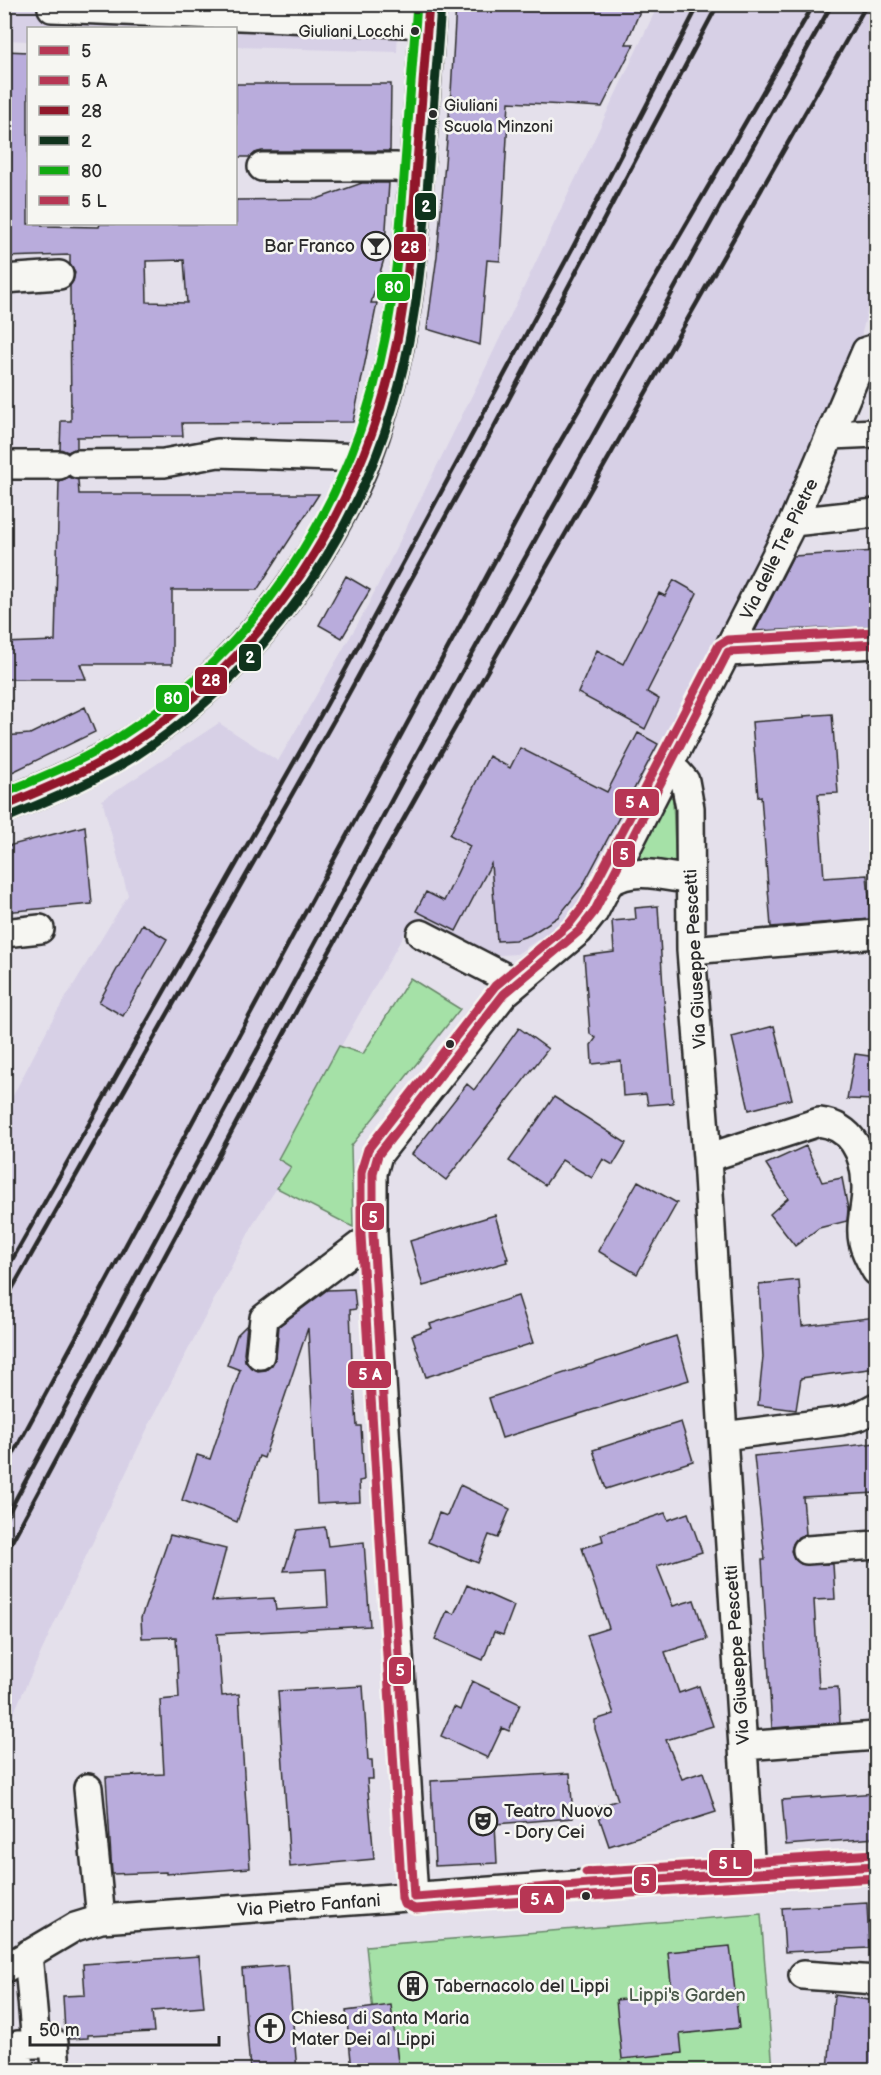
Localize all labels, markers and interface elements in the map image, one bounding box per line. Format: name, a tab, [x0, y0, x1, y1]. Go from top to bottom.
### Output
place label: Giuliani Locchi	[298, 23, 404, 42]
marker: Giuliani Locchi	[409, 25, 421, 37]
legend	[27, 27, 237, 225]
text: 5	[81, 41, 91, 62]
text: 5 A	[81, 71, 107, 92]
place label: Giuliani Scuola Minzoni	[444, 97, 553, 137]
text: 28	[81, 101, 102, 122]
marker: Giuliani Scuola Minzoni	[427, 108, 439, 120]
text: 2	[81, 131, 92, 152]
text: 80	[81, 161, 102, 182]
text: 5 L	[81, 191, 107, 212]
line badge: 2	[414, 192, 437, 221]
text: 2	[421, 198, 431, 217]
bar icon: Bar Franco	[360, 230, 392, 262]
line badge: 28	[393, 233, 427, 262]
place label: Bar Franco	[264, 236, 355, 257]
text: 28	[400, 239, 420, 258]
line badge: 80	[376, 273, 411, 302]
text: 80	[384, 279, 404, 298]
street label: Via delle Tre Pietre	[736, 475, 823, 623]
line badge: 2	[238, 643, 262, 672]
text: 2	[245, 649, 255, 668]
line badge: 28	[194, 666, 228, 695]
text: 28	[201, 672, 221, 691]
line badge: 80	[155, 684, 190, 713]
text: 80	[163, 690, 183, 709]
line badge: 5 A	[614, 788, 660, 817]
text: 5 A	[625, 794, 649, 813]
line badge: 5	[612, 840, 636, 868]
text: 5	[619, 846, 629, 865]
street label: Via Giuseppe Pescetti	[680, 869, 711, 1049]
unlabelled marker	[444, 1038, 456, 1050]
line badge: 5	[361, 1202, 385, 1231]
text: 5	[368, 1209, 378, 1228]
line badge: 5 A	[347, 1360, 392, 1389]
text: 5 A	[358, 1366, 382, 1385]
street label: Via Giuseppe Pescetti	[721, 1565, 754, 1745]
line badge: 5	[388, 1656, 412, 1685]
text: 5	[395, 1662, 405, 1681]
place label: Teatro Nuovo - Dory Cei	[504, 1801, 613, 1843]
theatre icon: Teatro Nuovo - Dory Cei	[467, 1805, 499, 1837]
line badge: 5 L	[708, 1849, 753, 1877]
text: 5 L	[719, 1855, 742, 1874]
line badge: 5	[633, 1866, 657, 1894]
text: 5	[640, 1872, 650, 1891]
line badge: 5 A	[519, 1885, 565, 1914]
street label: Via Pietro Fanfani	[237, 1890, 381, 1921]
unlabelled marker	[580, 1890, 592, 1902]
text: 5 A	[530, 1891, 554, 1910]
building icon: Tabernacolo del Lippi	[397, 1970, 429, 2002]
place label: Tabernacolo del Lippi	[434, 1976, 609, 1997]
park label: Lippi's Garden	[628, 1985, 746, 2006]
place label: Chiesa di Santa Maria Mater Dei al Lippi	[291, 2008, 470, 2050]
scale bar	[30, 2009, 219, 2047]
church icon: Chiesa di Santa Maria Mater Dei al Lippi	[254, 2012, 286, 2044]
text: 50 m	[39, 2020, 80, 2041]

